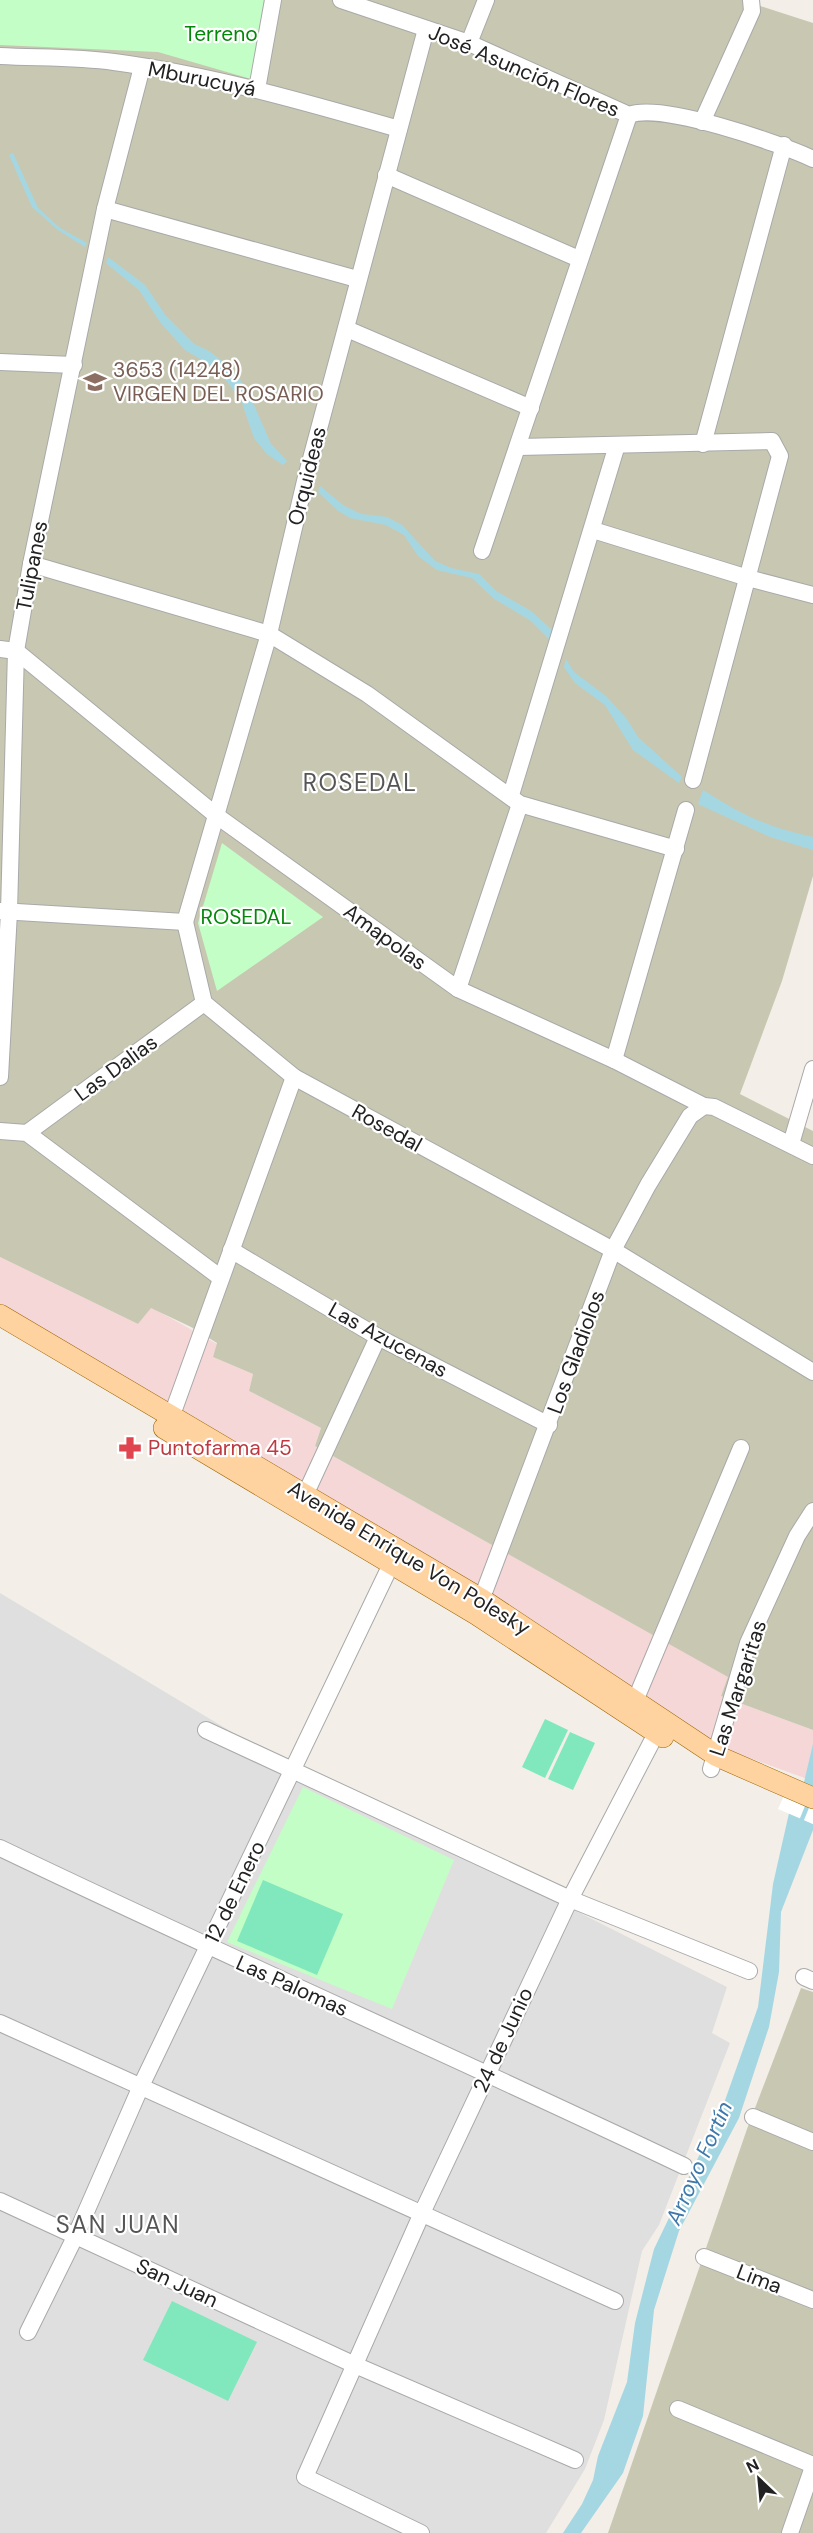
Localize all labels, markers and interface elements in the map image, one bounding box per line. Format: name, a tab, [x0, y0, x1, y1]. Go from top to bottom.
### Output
street label: José Asunción Flores	[424, 18, 624, 124]
park label: Terreno	[184, 20, 258, 48]
street label: Mburucuyá	[146, 55, 258, 103]
place label: 3653 (14248) VIRGEN DEL ROSARIO	[113, 356, 324, 408]
school or university icon: 3653 (14248) VIRGEN DEL ROSARIO	[82, 369, 108, 395]
street label: Orquideas	[281, 424, 333, 528]
street label: Tulipanes	[10, 518, 54, 614]
district label: ROSEDAL	[303, 767, 417, 798]
street label: Amapolas	[338, 897, 432, 977]
park label: ROSEDAL	[200, 903, 292, 931]
street label: Las Dalias	[69, 1028, 163, 1108]
street label: Rosedal	[347, 1097, 427, 1159]
street label: Los Gladiolos	[541, 1286, 611, 1418]
street label: Las Azucenas	[323, 1296, 453, 1384]
place label: Puntofarma 45	[148, 1434, 292, 1462]
pharmacy icon: Puntofarma 45	[117, 1435, 143, 1461]
street label: Avenida Enrique Von Polesky	[283, 1474, 536, 1642]
street label: Las Margaritas	[703, 1616, 773, 1760]
street label: 12 de Enero	[198, 1836, 272, 1948]
street label: Las Palomas	[232, 1949, 352, 2023]
street label: 24 de Junio	[466, 1983, 540, 2097]
water label: Arroyo Fortín	[658, 2097, 739, 2230]
district label: SAN JUAN	[56, 2209, 180, 2240]
street label: San Juan	[132, 2252, 222, 2314]
street label: Lima	[732, 2258, 786, 2300]
north arrow	[729, 2449, 789, 2509]
text: N	[743, 2454, 762, 2478]

